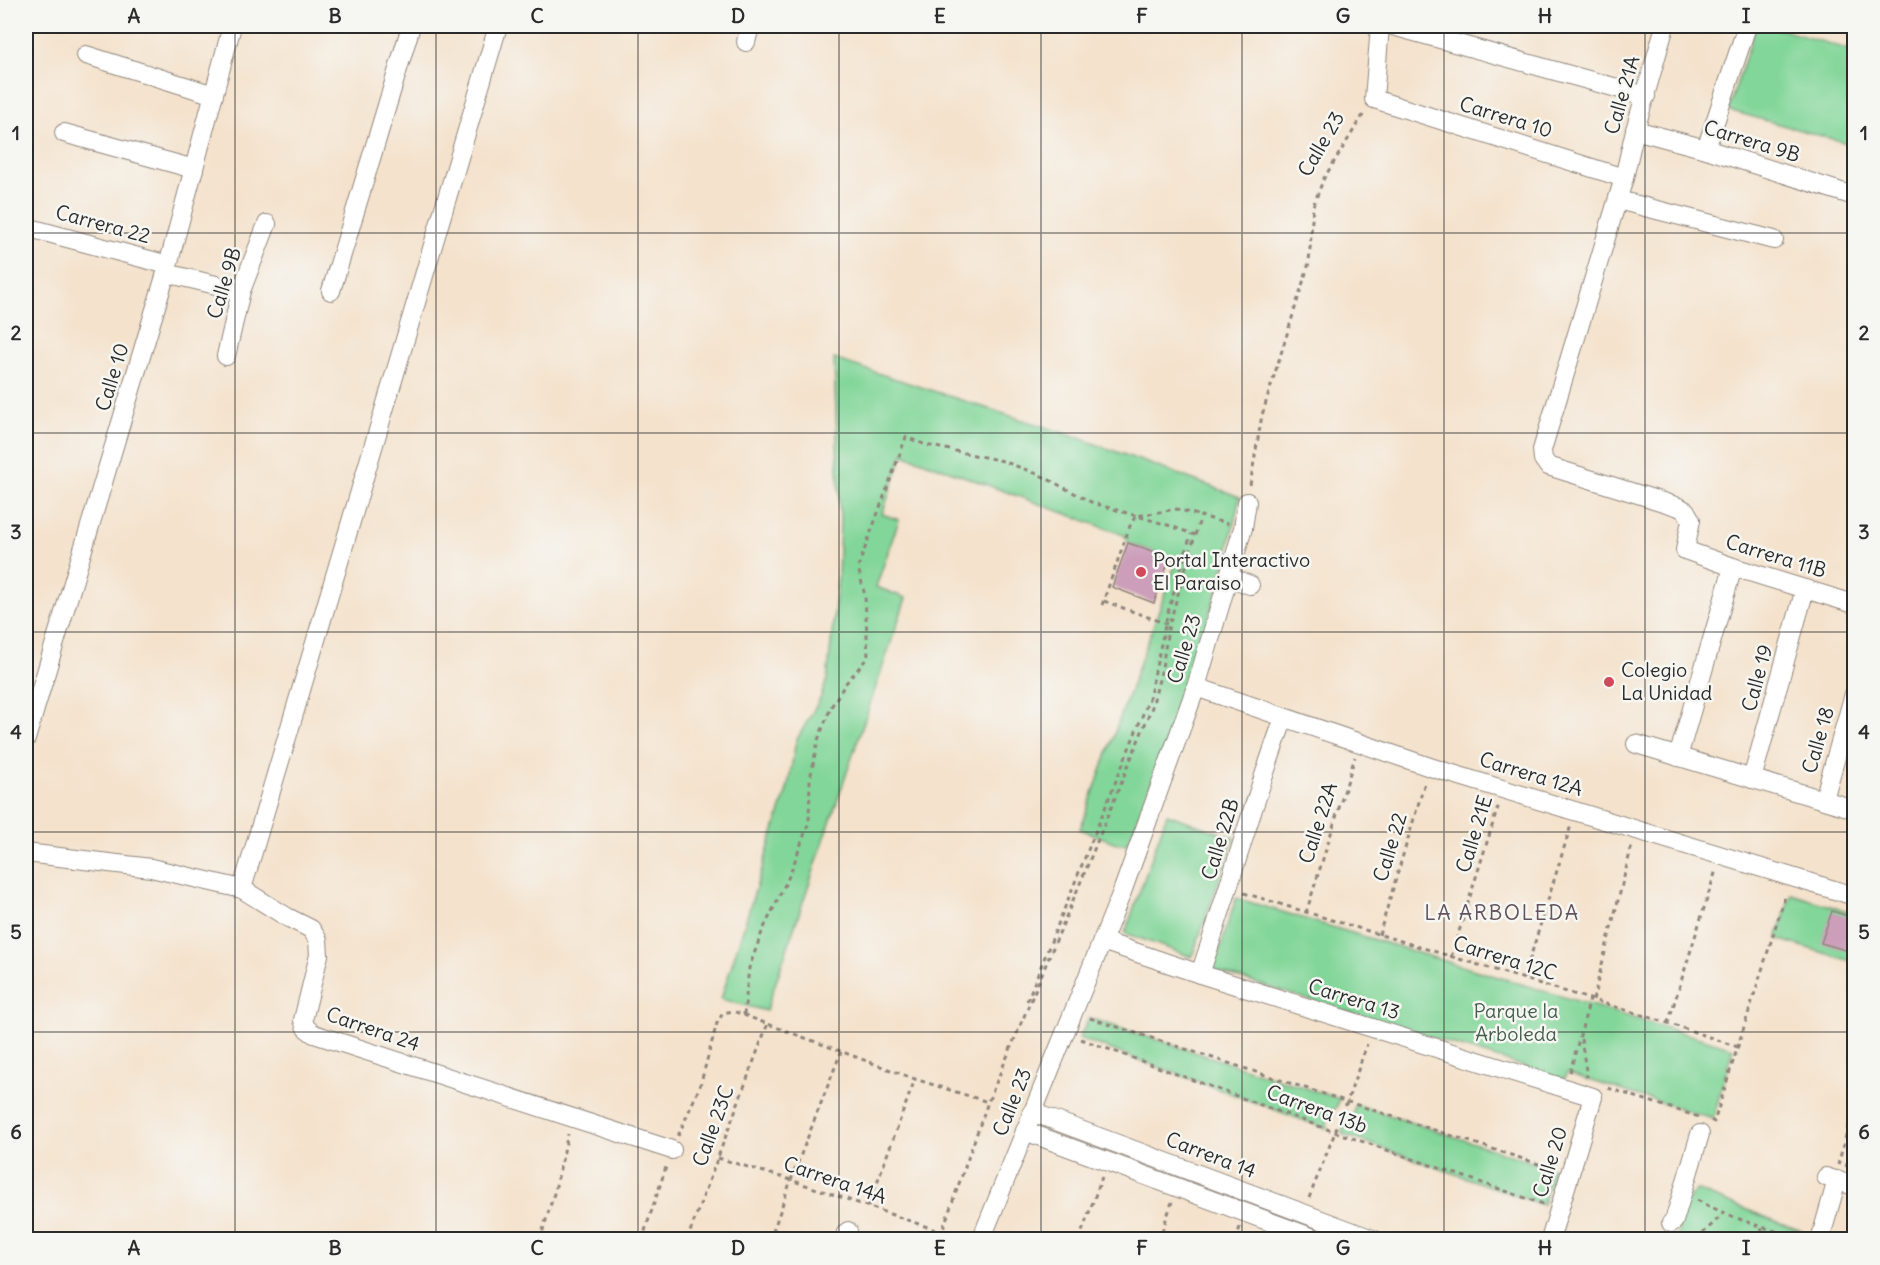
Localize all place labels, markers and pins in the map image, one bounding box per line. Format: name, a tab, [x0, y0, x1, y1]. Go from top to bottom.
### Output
place label: Portal Interactivo El Paraiso	[1153, 547, 1310, 595]
marker: Portal Interactivo El Paraiso	[1134, 565, 1148, 579]
place label: Colegio La Unidad	[1621, 657, 1713, 705]
marker: Colegio La Unidad	[1602, 675, 1616, 689]

